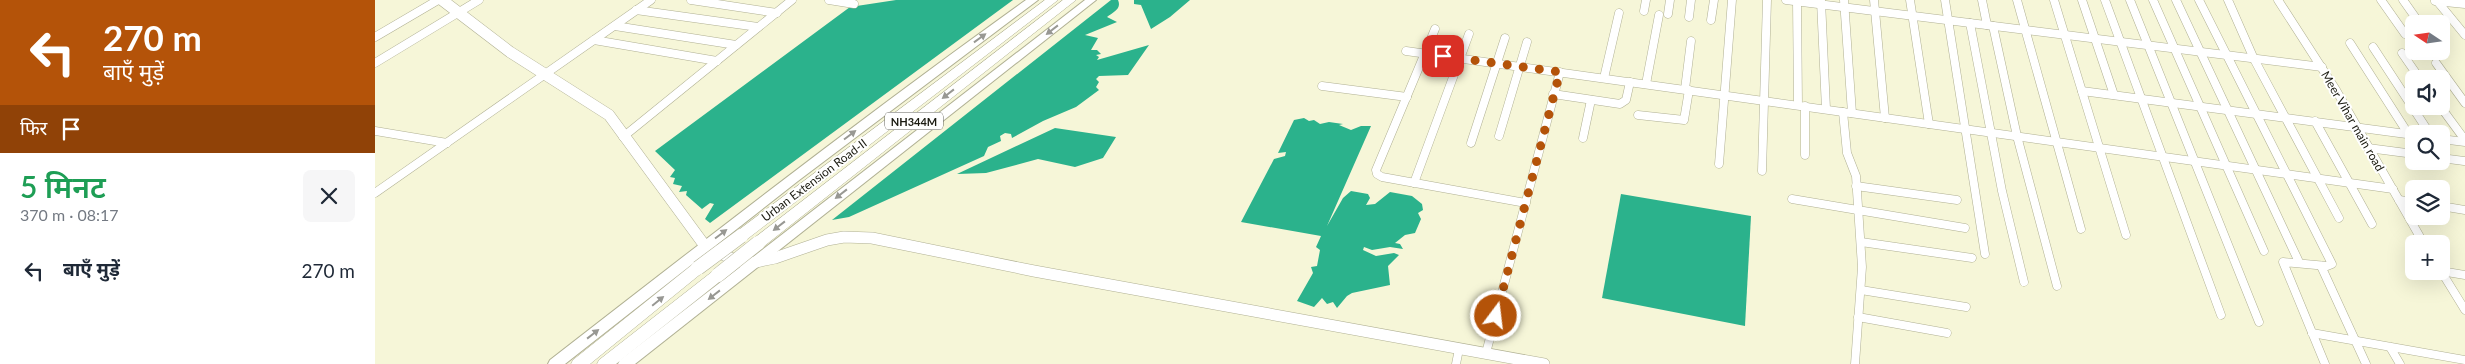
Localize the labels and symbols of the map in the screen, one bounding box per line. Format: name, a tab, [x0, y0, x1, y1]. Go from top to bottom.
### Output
north arrow	[2405, 15, 2450, 60]
one-way arrow	[1046, 24, 1059, 35]
one-way arrow	[973, 33, 987, 43]
pin	[1422, 35, 1464, 77]
street label: Meer Vihar main road	[2318, 68, 2388, 174]
one-way arrow	[942, 88, 955, 99]
road number: NH344M	[885, 112, 943, 130]
one-way arrow	[843, 130, 856, 141]
street label: Urban Extension Road-II	[758, 135, 870, 225]
one-way arrow	[834, 189, 848, 199]
one-way arrow	[773, 221, 786, 232]
one-way arrow	[714, 228, 727, 239]
position arrow	[1469, 289, 1521, 341]
one-way arrow	[707, 290, 721, 300]
one-way arrow	[651, 295, 664, 306]
one-way arrow	[586, 328, 599, 339]

